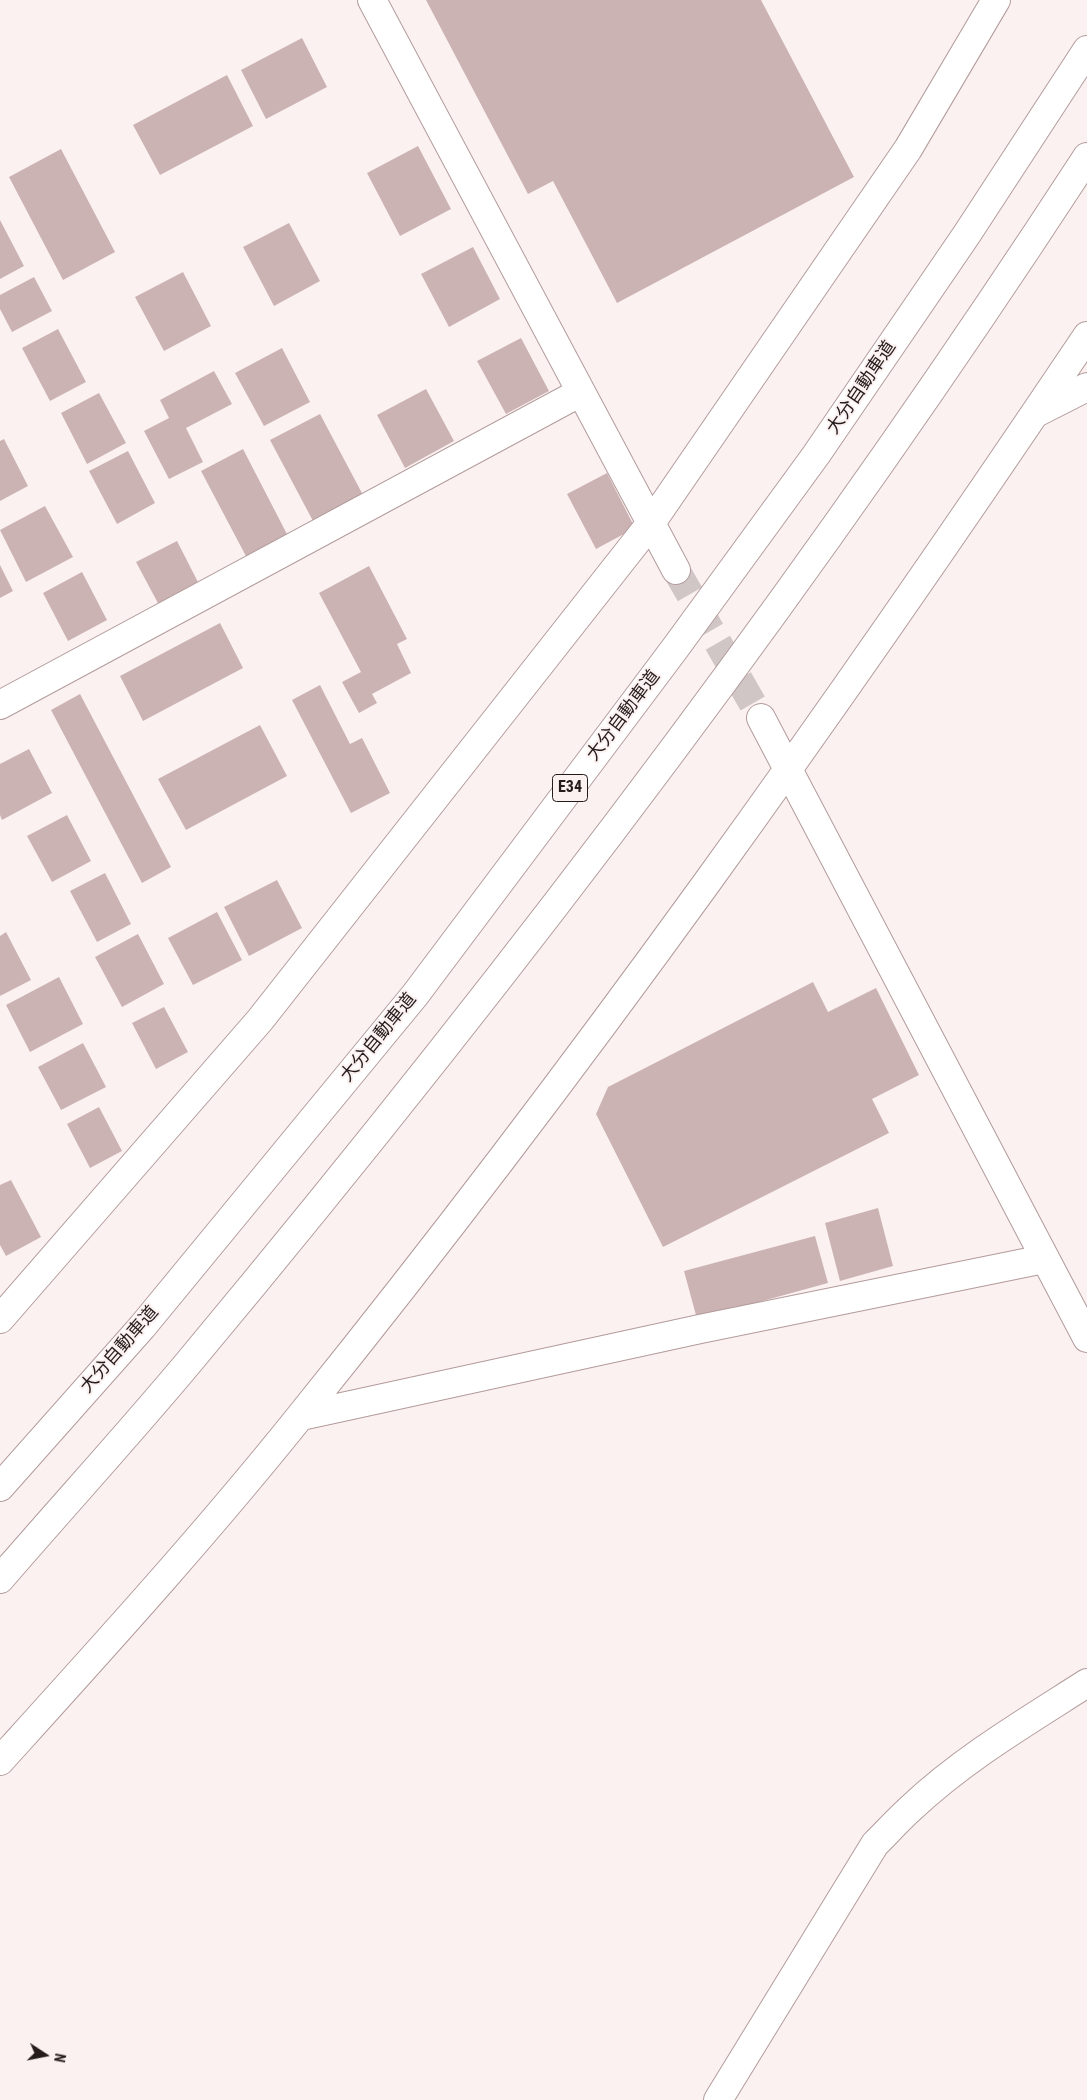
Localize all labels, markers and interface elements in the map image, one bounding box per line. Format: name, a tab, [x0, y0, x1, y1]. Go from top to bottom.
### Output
street label: 大分自動車道	[823, 337, 901, 439]
street label: 大分自動車道	[583, 666, 665, 766]
road number: E34	[552, 774, 588, 801]
street label: 大分自動車道	[337, 989, 421, 1087]
street label: 大分自動車道	[76, 1302, 164, 1398]
north arrow	[20, 2030, 70, 2080]
text: N	[51, 2052, 68, 2064]

